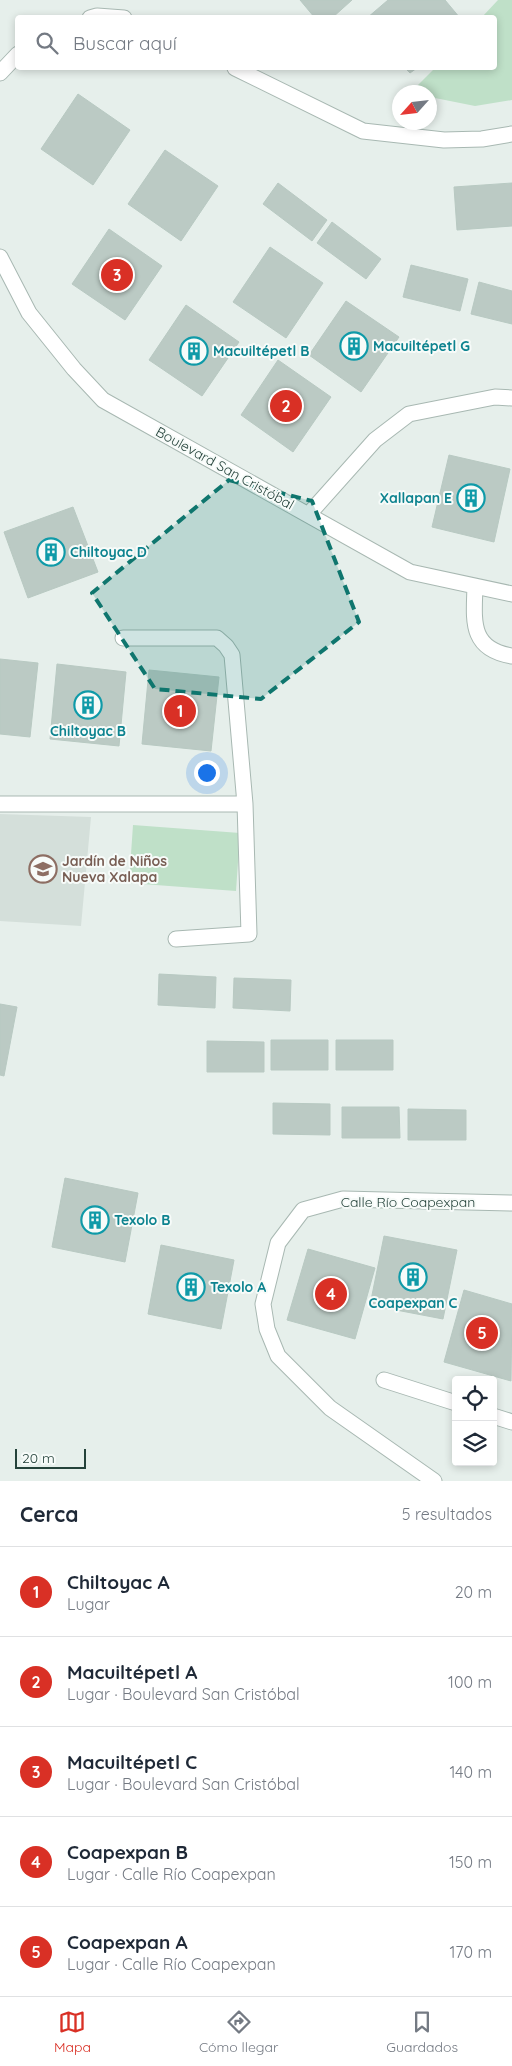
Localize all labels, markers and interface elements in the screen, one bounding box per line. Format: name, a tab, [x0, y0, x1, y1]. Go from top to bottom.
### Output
search box	[15, 15, 497, 70]
icon: search	[33, 29, 61, 57]
text: Buscar aquí	[73, 31, 177, 55]
north arrow	[392, 85, 437, 130]
pin: 3	[101, 256, 133, 294]
building icon: Macuiltépetl G	[339, 331, 369, 361]
building icon: Macuiltépetl B	[179, 336, 209, 366]
place label: Macuiltépetl G	[373, 337, 470, 355]
place label: Macuiltépetl B	[213, 342, 309, 360]
pin: 2	[270, 387, 302, 425]
street label: Boulevard San Cristóbal	[153, 422, 297, 514]
building icon: Xallapan E	[456, 483, 486, 513]
place label: Xallapan E	[380, 489, 452, 507]
building icon: Chiltoyac D	[36, 537, 66, 567]
place label: Chiltoyac D	[70, 543, 147, 561]
building icon: Chiltoyac B	[73, 690, 103, 720]
pin: 1	[164, 692, 196, 730]
place label: Chiltoyac B	[50, 722, 126, 740]
your location	[194, 760, 220, 786]
place label: Jardín de Niños Nueva Xalapa	[62, 852, 167, 886]
school or university icon: Jardín de Niños Nueva Xalapa	[28, 854, 58, 884]
street label: Calle Río Coapexpan	[341, 1193, 475, 1211]
building icon: Texolo B	[80, 1205, 110, 1235]
place label: Texolo B	[114, 1211, 170, 1229]
building icon: Coapexpan C	[398, 1262, 428, 1292]
building icon: Texolo A	[176, 1272, 206, 1302]
pin: 4	[315, 1275, 347, 1313]
place label: Texolo A	[210, 1278, 266, 1296]
place label: Coapexpan C	[369, 1294, 458, 1312]
pin: 5	[466, 1314, 498, 1352]
map controls	[452, 1376, 497, 1466]
button: locate	[452, 1376, 497, 1421]
button: layers	[452, 1421, 497, 1466]
scale bar	[15, 1446, 86, 1469]
text: 20 m	[22, 1449, 55, 1467]
text: Cerca	[20, 1501, 78, 1527]
text: 5 resultados	[402, 1504, 492, 1524]
text: Chiltoyac A	[67, 1570, 170, 1594]
text: 1	[33, 1582, 39, 1602]
text: 20 m	[455, 1582, 492, 1602]
text: Lugar	[67, 1594, 110, 1614]
text: Macuiltépetl A	[67, 1660, 197, 1684]
text: 2	[31, 1672, 41, 1692]
text: 100 m	[448, 1672, 492, 1692]
text: Lugar · Boulevard San Cristóbal	[67, 1684, 300, 1704]
text: Macuiltépetl C	[67, 1750, 197, 1774]
text: 3	[32, 1762, 40, 1782]
text: 140 m	[449, 1762, 492, 1782]
text: Lugar · Boulevard San Cristóbal	[67, 1774, 300, 1794]
text: Coapexpan B	[67, 1840, 188, 1864]
text: 4	[31, 1852, 41, 1872]
text: 150 m	[449, 1852, 492, 1872]
text: Lugar · Calle Río Coapexpan	[67, 1864, 276, 1884]
text: Coapexpan A	[67, 1930, 188, 1954]
text: 5	[31, 1942, 41, 1962]
text: 170 m	[449, 1942, 492, 1962]
text: Lugar · Calle Río Coapexpan	[67, 1954, 276, 1974]
tab: Mapa	[54, 2008, 91, 2056]
tab: Cómo llegar	[199, 2008, 278, 2056]
tab: Guardados	[386, 2008, 458, 2056]

